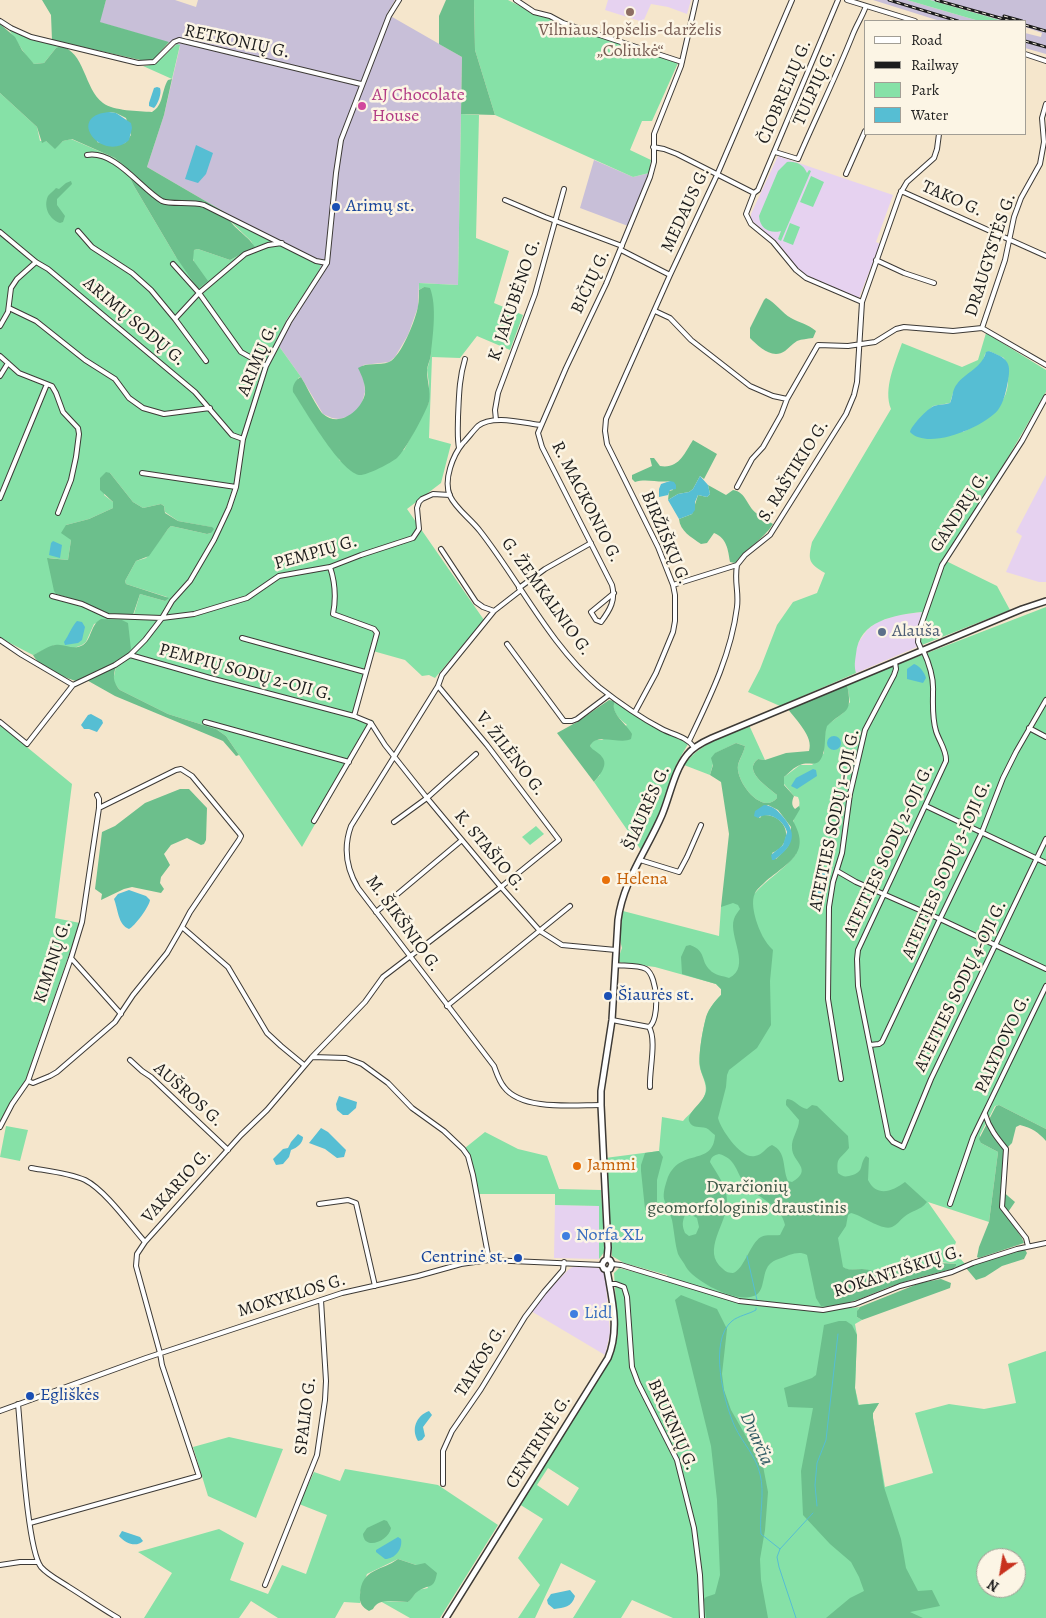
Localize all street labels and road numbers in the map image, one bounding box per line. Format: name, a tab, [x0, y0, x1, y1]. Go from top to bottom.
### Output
street label: RETKONIŲ G.	[182, 20, 292, 64]
street label: ČIOBRELIŲ G.	[753, 37, 817, 147]
street label: TULPIŲ G.	[789, 47, 841, 129]
street label: MEDAUS G.	[657, 164, 715, 256]
street label: TAKO G.	[918, 176, 986, 222]
street label: DRAUGYSTĖS G.	[961, 191, 1021, 319]
street label: K. JAKUBĖNO G.	[484, 236, 546, 364]
street label: BIČIŲ G.	[567, 246, 615, 318]
street label: ARIMŲ SODŲ G.	[78, 273, 190, 371]
street label: ARIMŲ G.	[233, 321, 283, 399]
street label: S. RAŠTIKIO G.	[754, 416, 834, 526]
street label: R. MACKONIO G.	[546, 438, 626, 566]
street label: GANDRŲ G.	[926, 468, 994, 556]
street label: BIRŽIŠKŲ G.	[636, 488, 694, 588]
street label: PEMPIŲ G.	[272, 531, 360, 575]
street label: G. ŽEMKALNIO G.	[496, 534, 596, 660]
street label: PEMPIŲ SODŲ 2-OJI G.	[156, 639, 336, 707]
street label: V. ŽILĖNO G.	[470, 708, 550, 800]
street label: ATEITIES SODŲ 1-OJI G.	[805, 727, 865, 913]
street label: ATEITIES SODŲ 2-OJI G.	[839, 761, 939, 941]
street label: ŠIAURĖS G.	[619, 762, 675, 854]
street label: ATEITIES SODŲ 3-IOJI G.	[898, 777, 996, 963]
street label: K. STAŠIO G.	[449, 806, 529, 896]
street label: M. ŠIKŠNIO G.	[361, 871, 445, 977]
street label: ATEITIES SODŲ 4-OJI G.	[910, 897, 1012, 1075]
street label: KIMINŲ G.	[29, 918, 77, 1006]
street label: PALYDOVO G.	[971, 991, 1035, 1097]
street label: AUŠROS G.	[149, 1058, 227, 1132]
street label: VAKARIO G.	[138, 1144, 216, 1228]
street label: ROKANTIŠKIŲ G.	[831, 1241, 965, 1303]
street label: MOKYKLOS G.	[235, 1269, 349, 1323]
street label: TAIKOS G.	[451, 1321, 511, 1401]
street label: SPALIO G.	[291, 1376, 321, 1456]
street label: BRUKNIŲ G.	[642, 1376, 702, 1474]
street label: CENTRINĖ G.	[502, 1391, 576, 1493]

